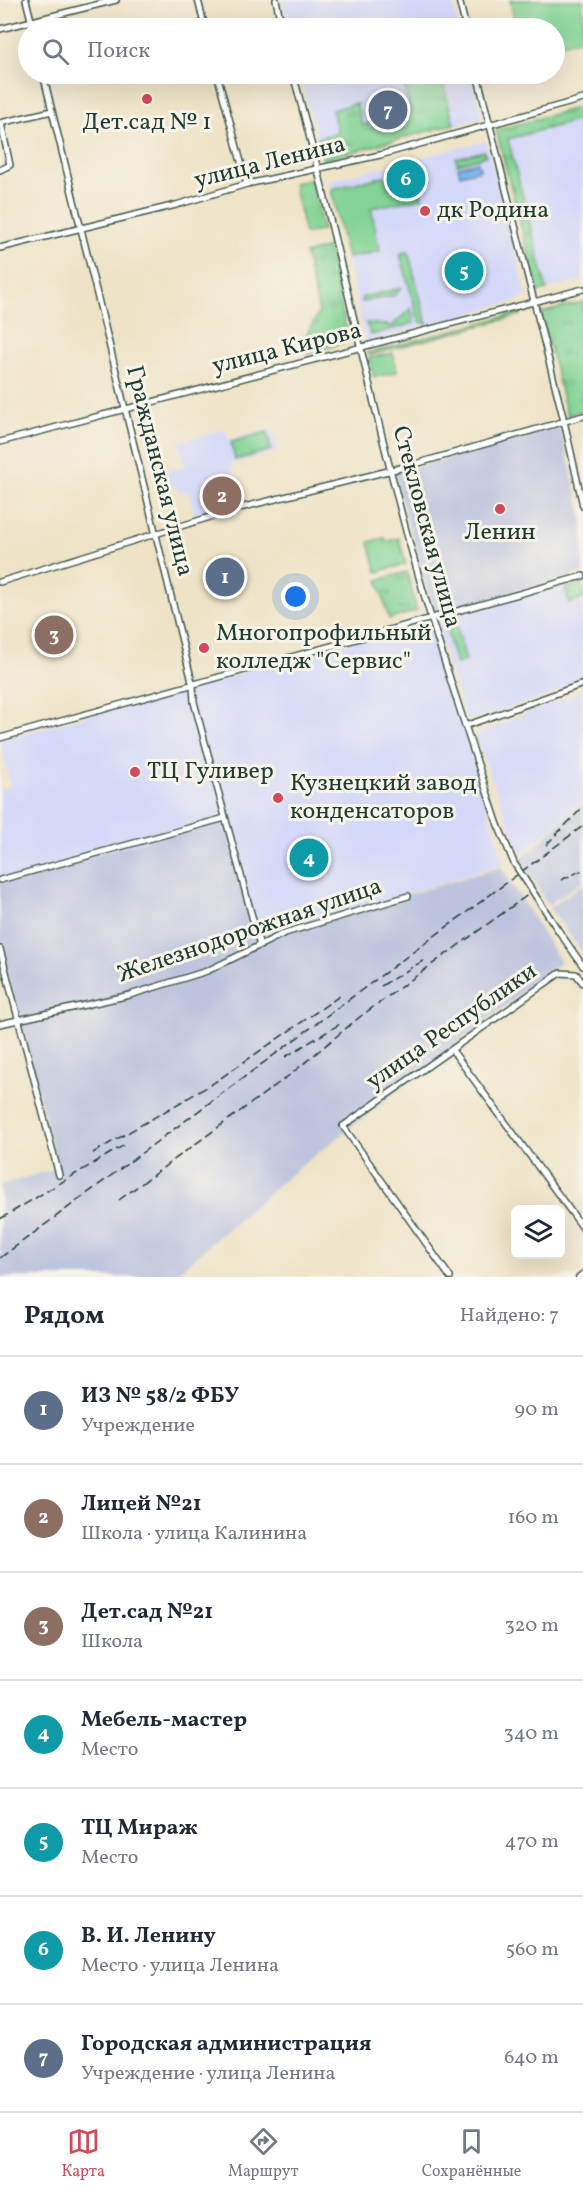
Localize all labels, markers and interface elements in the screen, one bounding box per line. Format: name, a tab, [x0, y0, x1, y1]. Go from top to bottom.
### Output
search box	[18, 18, 565, 84]
icon: search	[39, 35, 72, 68]
text: Поиск	[87, 36, 150, 67]
pin: 7	[368, 88, 408, 132]
marker: Дет.сад № 1	[140, 92, 154, 106]
place label: Дет.сад № 1	[82, 106, 212, 140]
street label: улица Ленина	[191, 128, 349, 198]
pin: 6	[386, 156, 426, 201]
place label: дк Родина	[437, 194, 549, 228]
marker: дк Родина	[418, 204, 432, 218]
pin: 5	[444, 248, 484, 294]
street label: улица Кирова	[209, 314, 365, 384]
street label: Гражданская улица	[116, 362, 202, 580]
street label: Стекловская улица	[383, 422, 469, 632]
pin: 2	[202, 474, 242, 518]
marker: Ленин	[493, 502, 507, 516]
place label: Ленин	[464, 516, 536, 550]
pin: 1	[206, 554, 244, 600]
your location	[281, 582, 310, 611]
pin: 3	[34, 612, 74, 658]
place label: Многопрофильный колледж "Сервис"	[216, 617, 432, 679]
marker: Многопрофильный колледж "Сервис"	[197, 641, 211, 655]
place label: ТЦ Гуливер	[147, 755, 274, 789]
marker: ТЦ Гуливер	[128, 765, 142, 779]
place label: Кузнецкий завод конденсаторов	[290, 767, 477, 829]
marker: Кузнецкий завод конденсаторов	[271, 791, 285, 805]
pin: 4	[290, 836, 328, 880]
street label: Железнодорожная улица	[113, 870, 387, 992]
street label: улица Республики	[360, 955, 544, 1099]
map controls	[511, 1205, 565, 1259]
button: layers	[511, 1205, 565, 1259]
text: Рядом	[24, 1298, 104, 1334]
text: Найдено: 7	[460, 1302, 559, 1330]
text: ИЗ № 58/2 ФБУ	[81, 1381, 239, 1412]
text: 1	[39, 1396, 48, 1424]
text: 90 m	[515, 1396, 559, 1424]
text: Учреждение	[81, 1412, 195, 1440]
text: Лицей №21	[81, 1489, 202, 1520]
text: 2	[38, 1504, 49, 1532]
text: 160 m	[507, 1504, 559, 1532]
text: Школа · улица Калинина	[81, 1520, 307, 1548]
text: Дет.сад №21	[81, 1597, 213, 1628]
text: 3	[38, 1612, 49, 1640]
text: 320 m	[504, 1612, 559, 1640]
text: Школа	[81, 1628, 143, 1656]
text: Мебель-мастер	[81, 1705, 247, 1736]
text: 4	[37, 1720, 50, 1748]
text: 340 m	[503, 1720, 559, 1748]
text: Место	[81, 1736, 138, 1764]
text: ТЦ Мираж	[81, 1813, 198, 1844]
text: 5	[39, 1828, 48, 1856]
text: 470 m	[504, 1828, 559, 1856]
text: Место	[81, 1844, 138, 1872]
text: В. И. Ленину	[81, 1921, 216, 1952]
text: 6	[38, 1936, 49, 1964]
text: 560 m	[506, 1936, 559, 1964]
text: Место · улица Ленина	[81, 1952, 279, 1980]
text: Городская администрация	[81, 2029, 371, 2060]
text: 7	[39, 2044, 48, 2072]
text: 640 m	[504, 2044, 559, 2072]
text: Учреждение · улица Ленина	[81, 2060, 336, 2088]
tab: Карта	[62, 2125, 105, 2183]
tab: Маршрут	[228, 2125, 299, 2183]
tab: Сохранённые	[422, 2125, 521, 2183]

